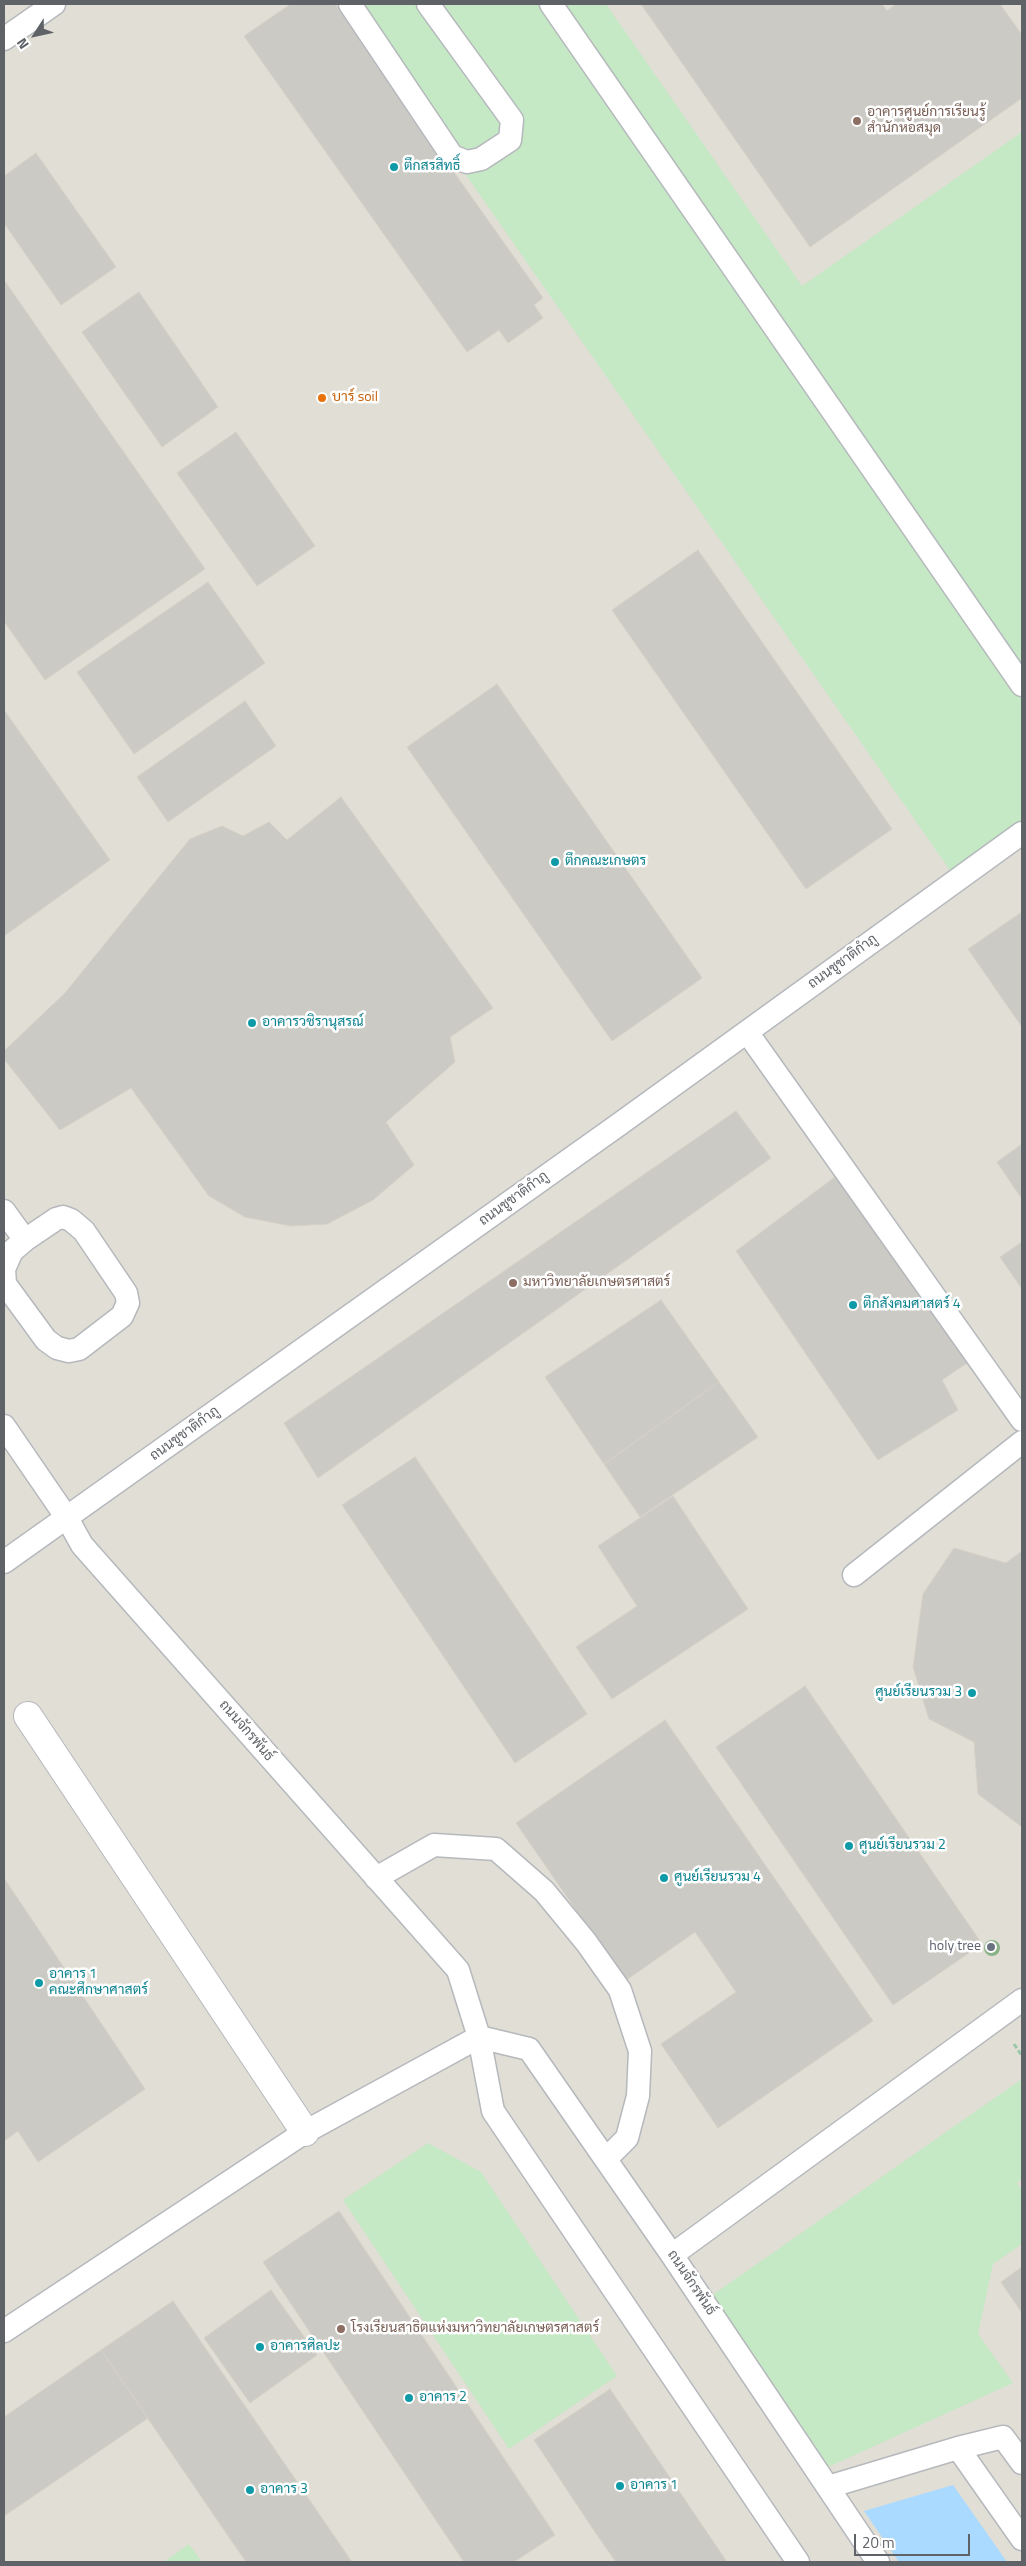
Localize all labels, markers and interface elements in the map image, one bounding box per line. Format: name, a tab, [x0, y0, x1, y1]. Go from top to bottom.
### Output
north arrow	[10, 10, 60, 60]
text: N	[11, 34, 34, 54]
place label: อาคารศูนย์การเรียนรู้ สำนักหอสมุด	[867, 105, 986, 138]
marker: อาคารศูนย์การเรียนรู้ สำนักหอสมุด	[851, 115, 863, 127]
place label: ตึกสรสิทธิ์	[404, 159, 460, 175]
marker: ตึกสรสิทธิ์	[388, 161, 400, 173]
place label: บาร์ soil	[332, 390, 378, 406]
marker: บาร์ soil	[316, 392, 328, 404]
place label: ตึกคณะเกษตร	[565, 854, 646, 870]
marker: ตึกคณะเกษตร	[549, 856, 561, 868]
street label: ถนนชูชาติกำภู	[805, 931, 881, 993]
place label: อาคารวชิรานุสรณ์	[262, 1015, 364, 1031]
marker: อาคารวชิรานุสรณ์	[246, 1017, 258, 1029]
street label: ถนนชูชาติกำภู	[476, 1168, 552, 1230]
place label: มหาวิทยาลัยเกษตรศาสตร์	[523, 1275, 670, 1291]
marker: มหาวิทยาลัยเกษตรศาสตร์	[507, 1277, 519, 1289]
place label: ตึกสังคมศาสตร์ 4	[863, 1297, 961, 1313]
marker: ตึกสังคมศาสตร์ 4	[847, 1299, 859, 1311]
street label: ถนนชูชาติกำภู	[147, 1403, 223, 1465]
place label: ศูนย์เรียนรวม 3	[875, 1685, 962, 1701]
marker: ศูนย์เรียนรวม 3	[966, 1687, 978, 1699]
street label: ถนนจักรพันธ์	[215, 1697, 277, 1765]
place label: ศูนย์เรียนรวม 2	[859, 1838, 946, 1854]
marker: ศูนย์เรียนรวม 2	[843, 1840, 855, 1852]
place label: ศูนย์เรียนรวม 4	[674, 1870, 761, 1886]
marker: ศูนย์เรียนรวม 4	[658, 1872, 670, 1884]
place label: holy tree	[929, 1939, 981, 1955]
marker: holy tree	[985, 1941, 997, 1953]
place label: อาคาร 1 คณะศึกษาศาสตร์	[49, 1967, 148, 2000]
marker: อาคาร 1 คณะศึกษาศาสตร์	[33, 1977, 45, 1989]
street label: ถนนจักรพันธ์	[663, 2247, 719, 2319]
place label: โรงเรียนสาธิตแห่งมหาวิทยาลัยเกษตรศาสตร์	[351, 2321, 599, 2337]
marker: โรงเรียนสาธิตแห่งมหาวิทยาลัยเกษตรศาสตร์	[335, 2323, 347, 2335]
place label: อาคารศิลปะ	[270, 2339, 340, 2355]
marker: อาคารศิลปะ	[254, 2341, 266, 2353]
place label: อาคาร 2	[419, 2390, 467, 2406]
marker: อาคาร 2	[403, 2392, 415, 2404]
place label: อาคาร 1	[630, 2478, 678, 2494]
marker: อาคาร 1	[614, 2480, 626, 2492]
place label: อาคาร 3	[260, 2482, 308, 2498]
marker: อาคาร 3	[244, 2484, 256, 2496]
scale bar	[856, 2524, 972, 2556]
text: 20 m	[862, 2531, 895, 2554]

